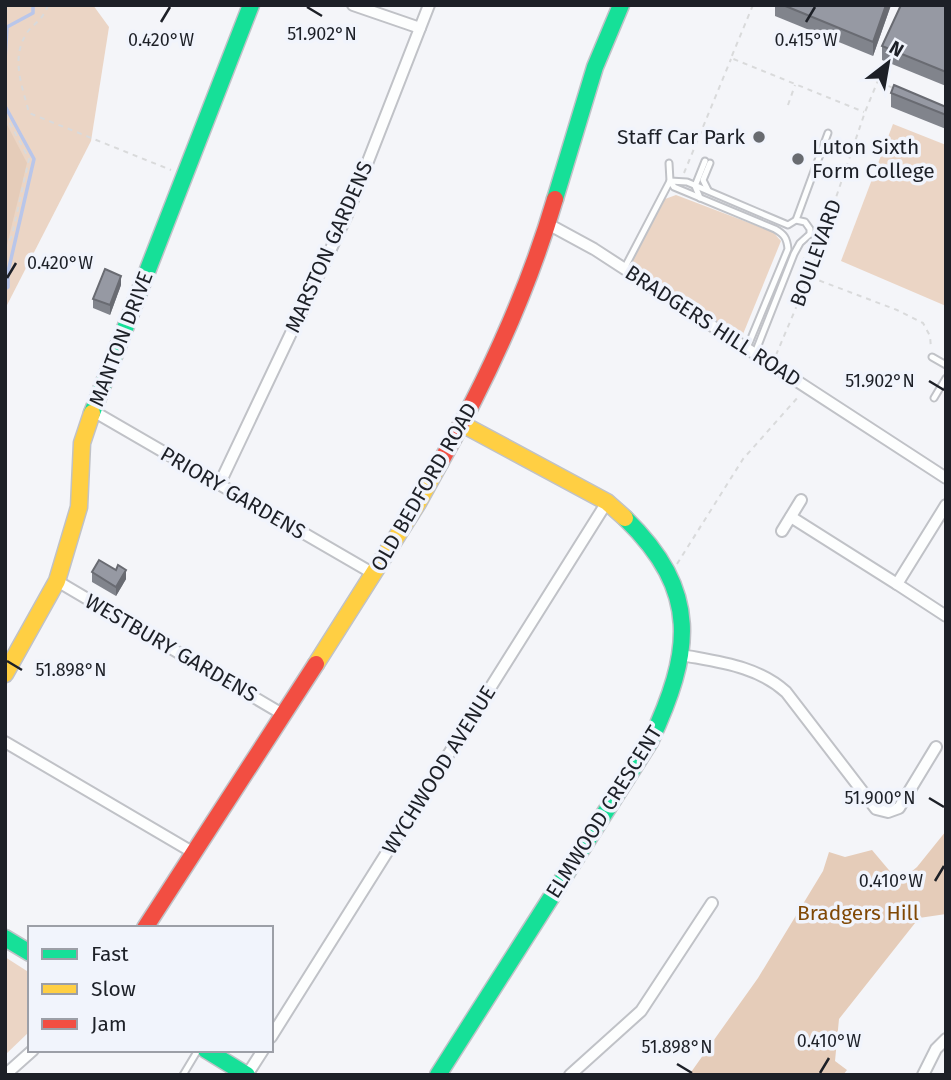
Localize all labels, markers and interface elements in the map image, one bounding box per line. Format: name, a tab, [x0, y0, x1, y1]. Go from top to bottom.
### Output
text: 51.902°N	[287, 23, 357, 45]
north arrow	[853, 28, 923, 98]
text: 0.420°W	[128, 29, 194, 51]
text: 0.415°W	[774, 29, 838, 51]
text: N	[885, 36, 908, 62]
place label: Staff Car Park	[617, 124, 745, 150]
marker: Staff Car Park	[751, 129, 767, 145]
place label: Luton Sixth Form College	[812, 134, 935, 184]
marker: Luton Sixth Form College	[790, 151, 806, 167]
street label: MARSTON GARDENS	[279, 157, 379, 337]
street label: BOULEVARD	[785, 196, 847, 310]
text: 0.420°W	[27, 252, 93, 274]
street label: BRADGERS HILL ROAD	[620, 259, 806, 393]
street label: MANTON DRIVE	[83, 268, 159, 410]
text: 51.902°N	[845, 370, 915, 392]
street label: OLD BEDFORD ROAD	[365, 398, 483, 576]
street label: PRIORY GARDENS	[156, 441, 310, 545]
street label: WESTBURY GARDENS	[80, 588, 262, 708]
text: 51.898°N	[36, 659, 106, 681]
street label: WYCHWOOD AVENUE	[377, 681, 501, 859]
street label: ELMWOOD CRESCENT	[540, 721, 668, 903]
text: 51.900°N	[844, 787, 916, 809]
text: 0.410°W	[859, 870, 923, 892]
park label: Bradgers Hill	[797, 900, 919, 926]
legend	[28, 926, 273, 1052]
text: Fast	[91, 941, 129, 967]
text: Slow	[91, 976, 136, 1002]
text: Jam	[91, 1011, 127, 1037]
text: 0.410°W	[797, 1030, 861, 1052]
text: 51.898°N	[642, 1036, 712, 1058]

